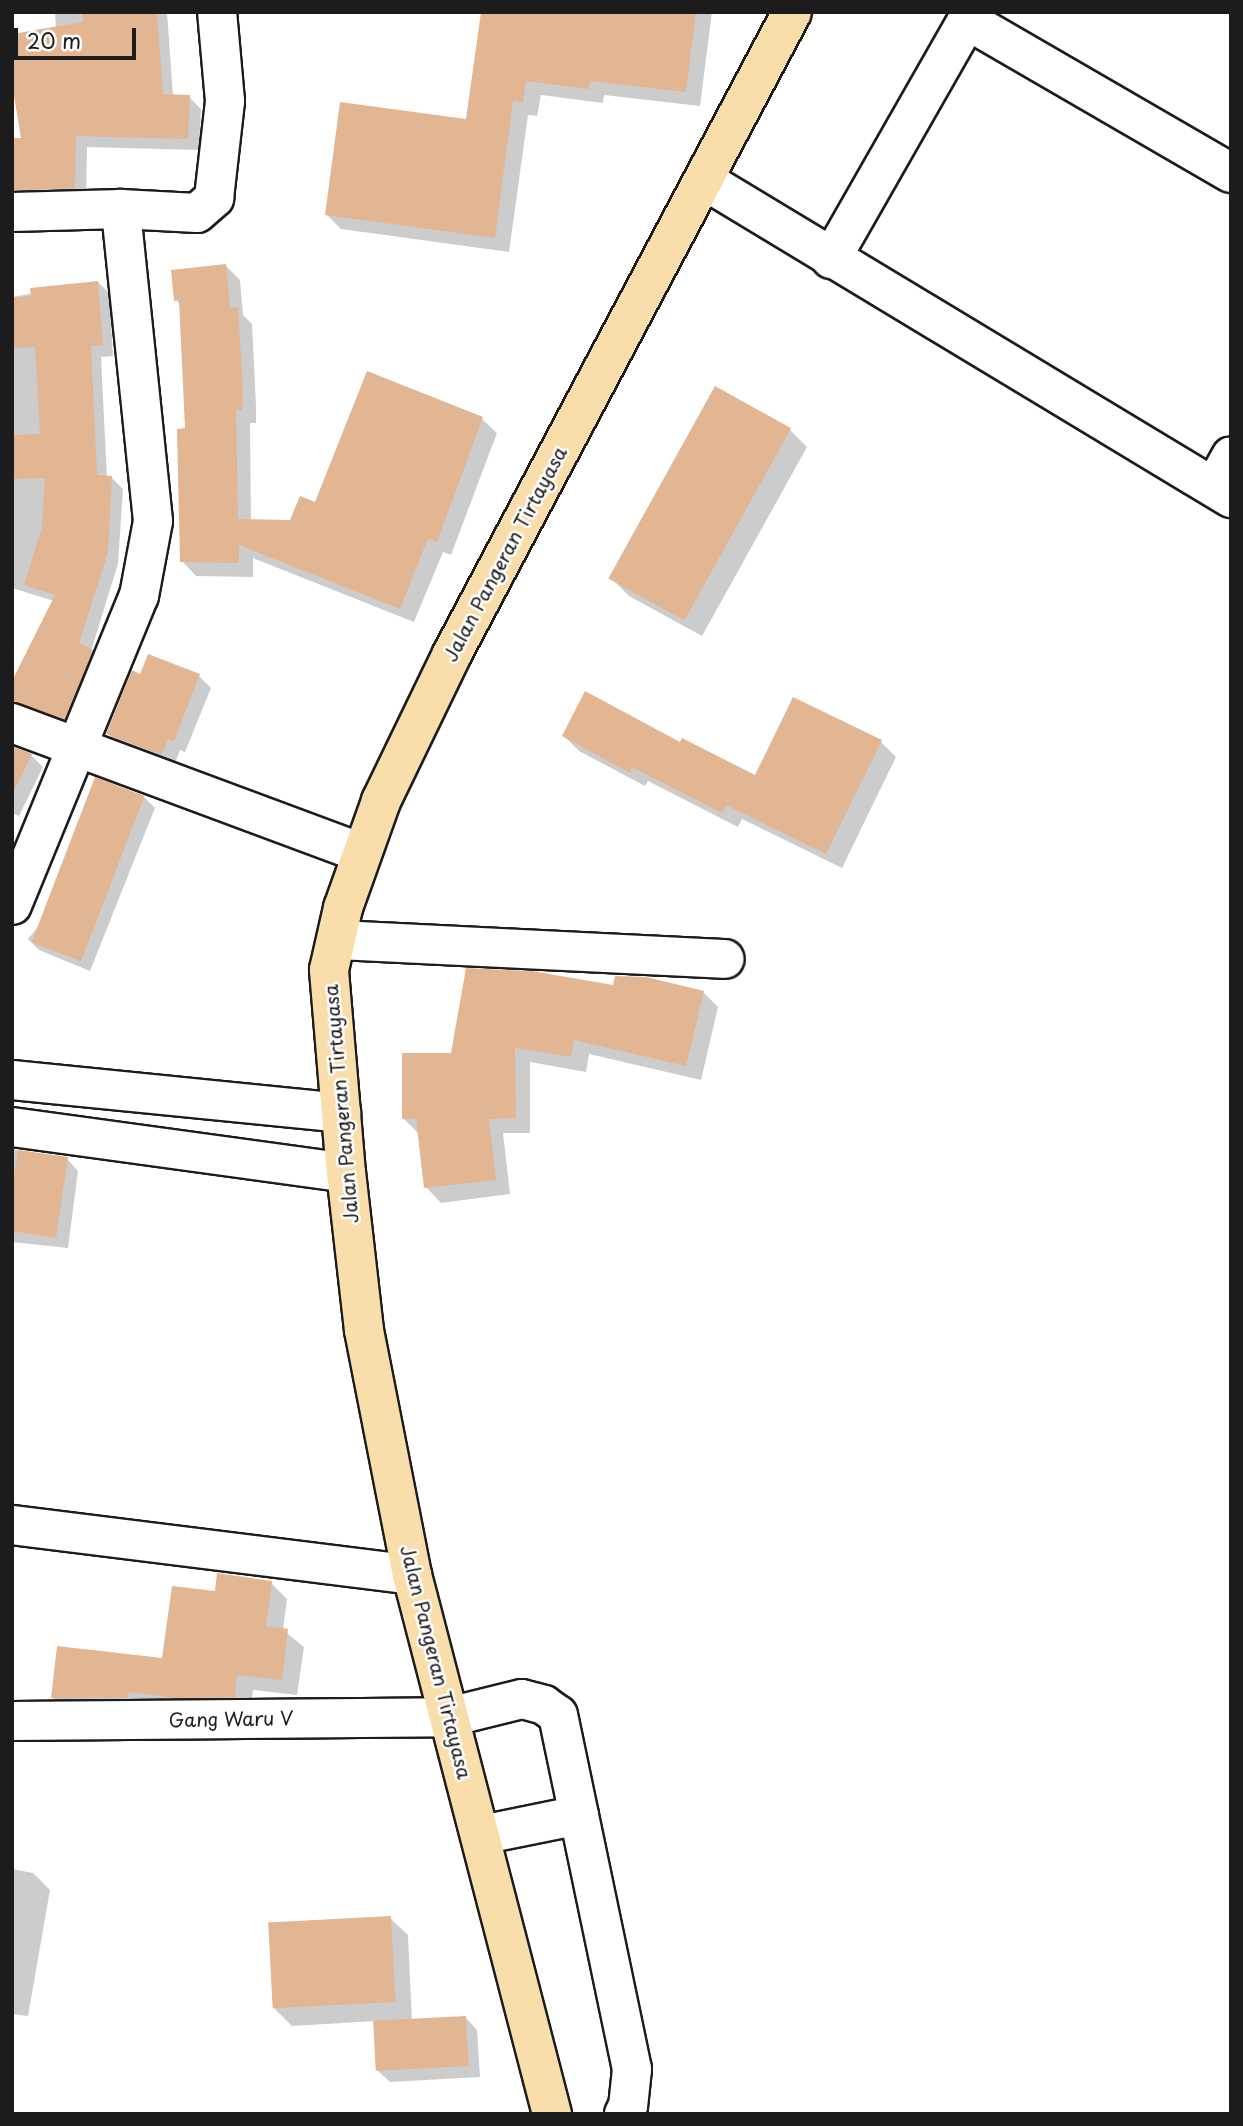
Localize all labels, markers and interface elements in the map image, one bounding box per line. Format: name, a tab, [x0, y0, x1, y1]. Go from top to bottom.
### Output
scale bar	[18, 14, 140, 58]
text: 20 m	[27, 24, 81, 56]
street label: Jalan Pangeran Tirtayasa	[439, 443, 571, 665]
street label: Jalan Pangeran Tirtayasa	[319, 984, 363, 1224]
street label: Jalan Pangeran Tirtayasa	[396, 1543, 476, 1781]
street label: Gang Waru V	[169, 1707, 293, 1731]

